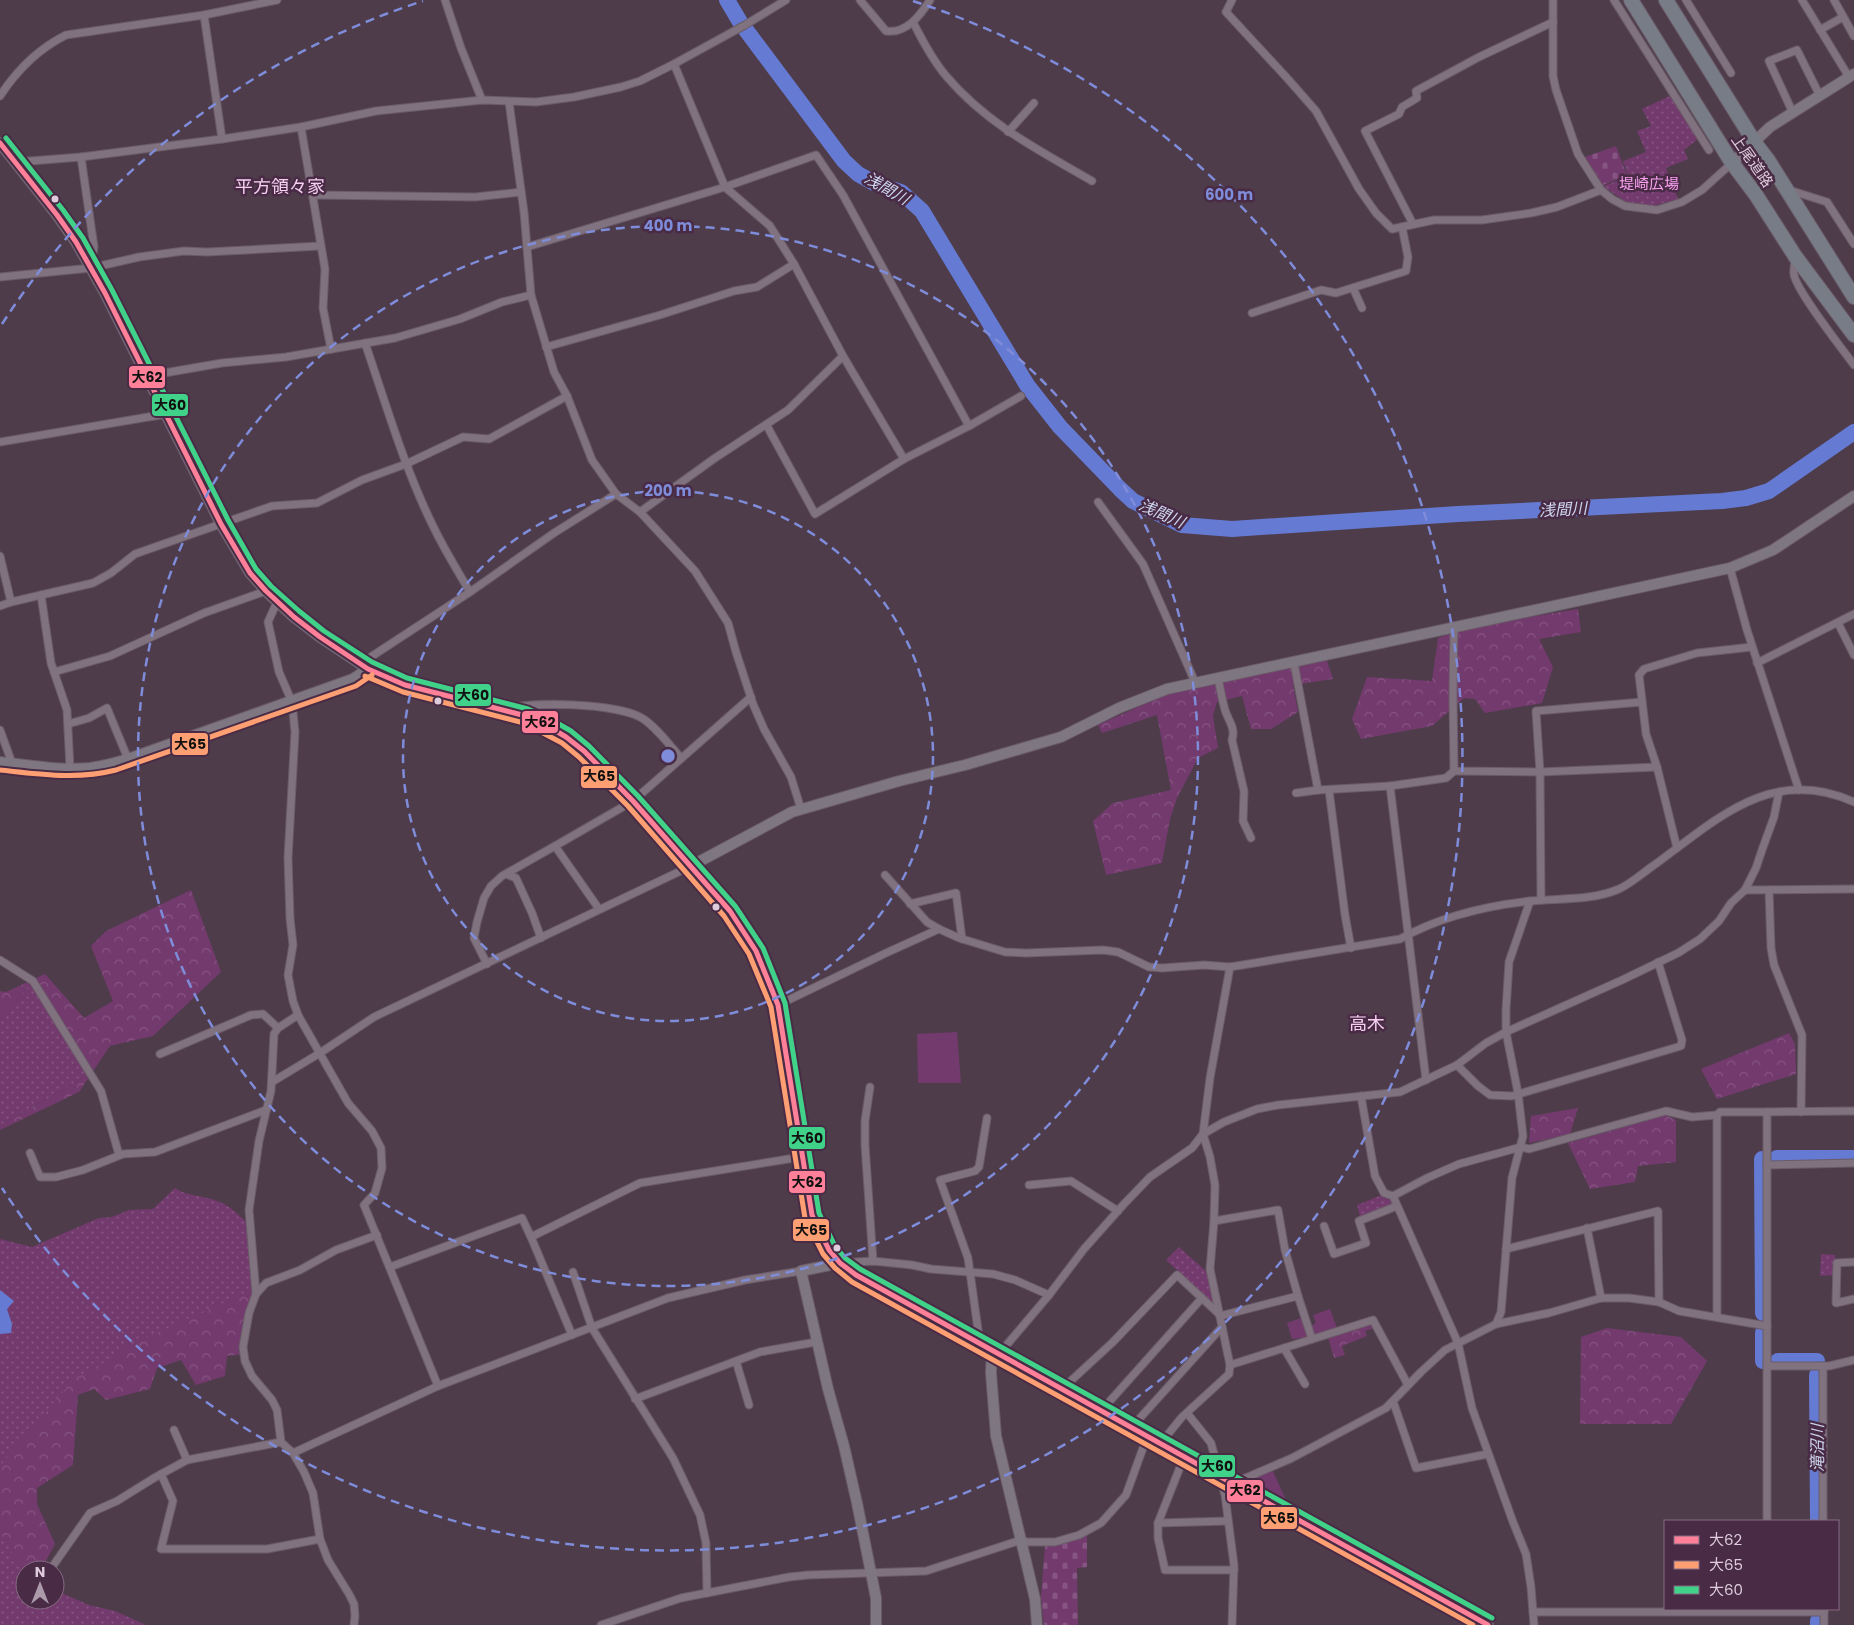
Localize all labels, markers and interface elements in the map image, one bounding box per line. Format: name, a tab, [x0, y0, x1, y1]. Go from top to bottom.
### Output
street label: 上尾道路	[1727, 130, 1778, 191]
water label: 浅間川	[860, 166, 915, 211]
park label: 堤崎広場	[1619, 173, 1679, 194]
district label: 平方領々家	[235, 174, 325, 199]
text: 600 m	[1205, 184, 1253, 205]
unlabelled marker	[50, 194, 60, 204]
text: 400 m	[644, 215, 693, 236]
line badge: 大62	[128, 365, 166, 389]
text: 大62	[132, 367, 162, 387]
line badge: 大60	[151, 393, 189, 417]
text: 大60	[154, 395, 186, 415]
text: 200 m	[644, 480, 692, 501]
water label: 浅間川	[1135, 493, 1190, 535]
water label: 浅間川	[1538, 497, 1590, 522]
line badge: 大60	[454, 683, 492, 707]
text: 大60	[457, 685, 489, 705]
unlabelled marker	[433, 696, 443, 706]
line badge: 大62	[521, 710, 559, 734]
text: 大62	[525, 712, 555, 732]
line badge: 大65	[171, 732, 209, 756]
text: 大65	[174, 734, 206, 754]
centre of rings	[659, 747, 677, 765]
line badge: 大65	[580, 765, 618, 789]
text: 大65	[583, 766, 615, 786]
unlabelled marker	[711, 902, 721, 912]
district label: 高木	[1349, 1011, 1385, 1036]
line badge: 大60	[788, 1126, 826, 1150]
text: 大60	[791, 1128, 823, 1148]
line badge: 大62	[788, 1170, 826, 1194]
text: 大62	[792, 1172, 822, 1192]
line badge: 大65	[792, 1218, 830, 1242]
text: 大65	[795, 1220, 827, 1240]
unlabelled marker	[832, 1243, 842, 1253]
water label: 滝沼川	[1806, 1422, 1829, 1472]
line badge: 大60	[1198, 1454, 1236, 1478]
text: 大60	[1201, 1456, 1233, 1476]
line badge: 大62	[1226, 1479, 1264, 1503]
text: 大62	[1230, 1480, 1260, 1500]
line badge: 大65	[1260, 1506, 1298, 1530]
text: 大65	[1263, 1508, 1295, 1528]
legend	[1664, 1520, 1839, 1610]
text: 大62	[1709, 1529, 1742, 1550]
text: 大65	[1709, 1554, 1743, 1575]
north arrow	[15, 1560, 65, 1610]
text: N	[35, 1562, 45, 1582]
text: 大60	[1709, 1579, 1743, 1600]

